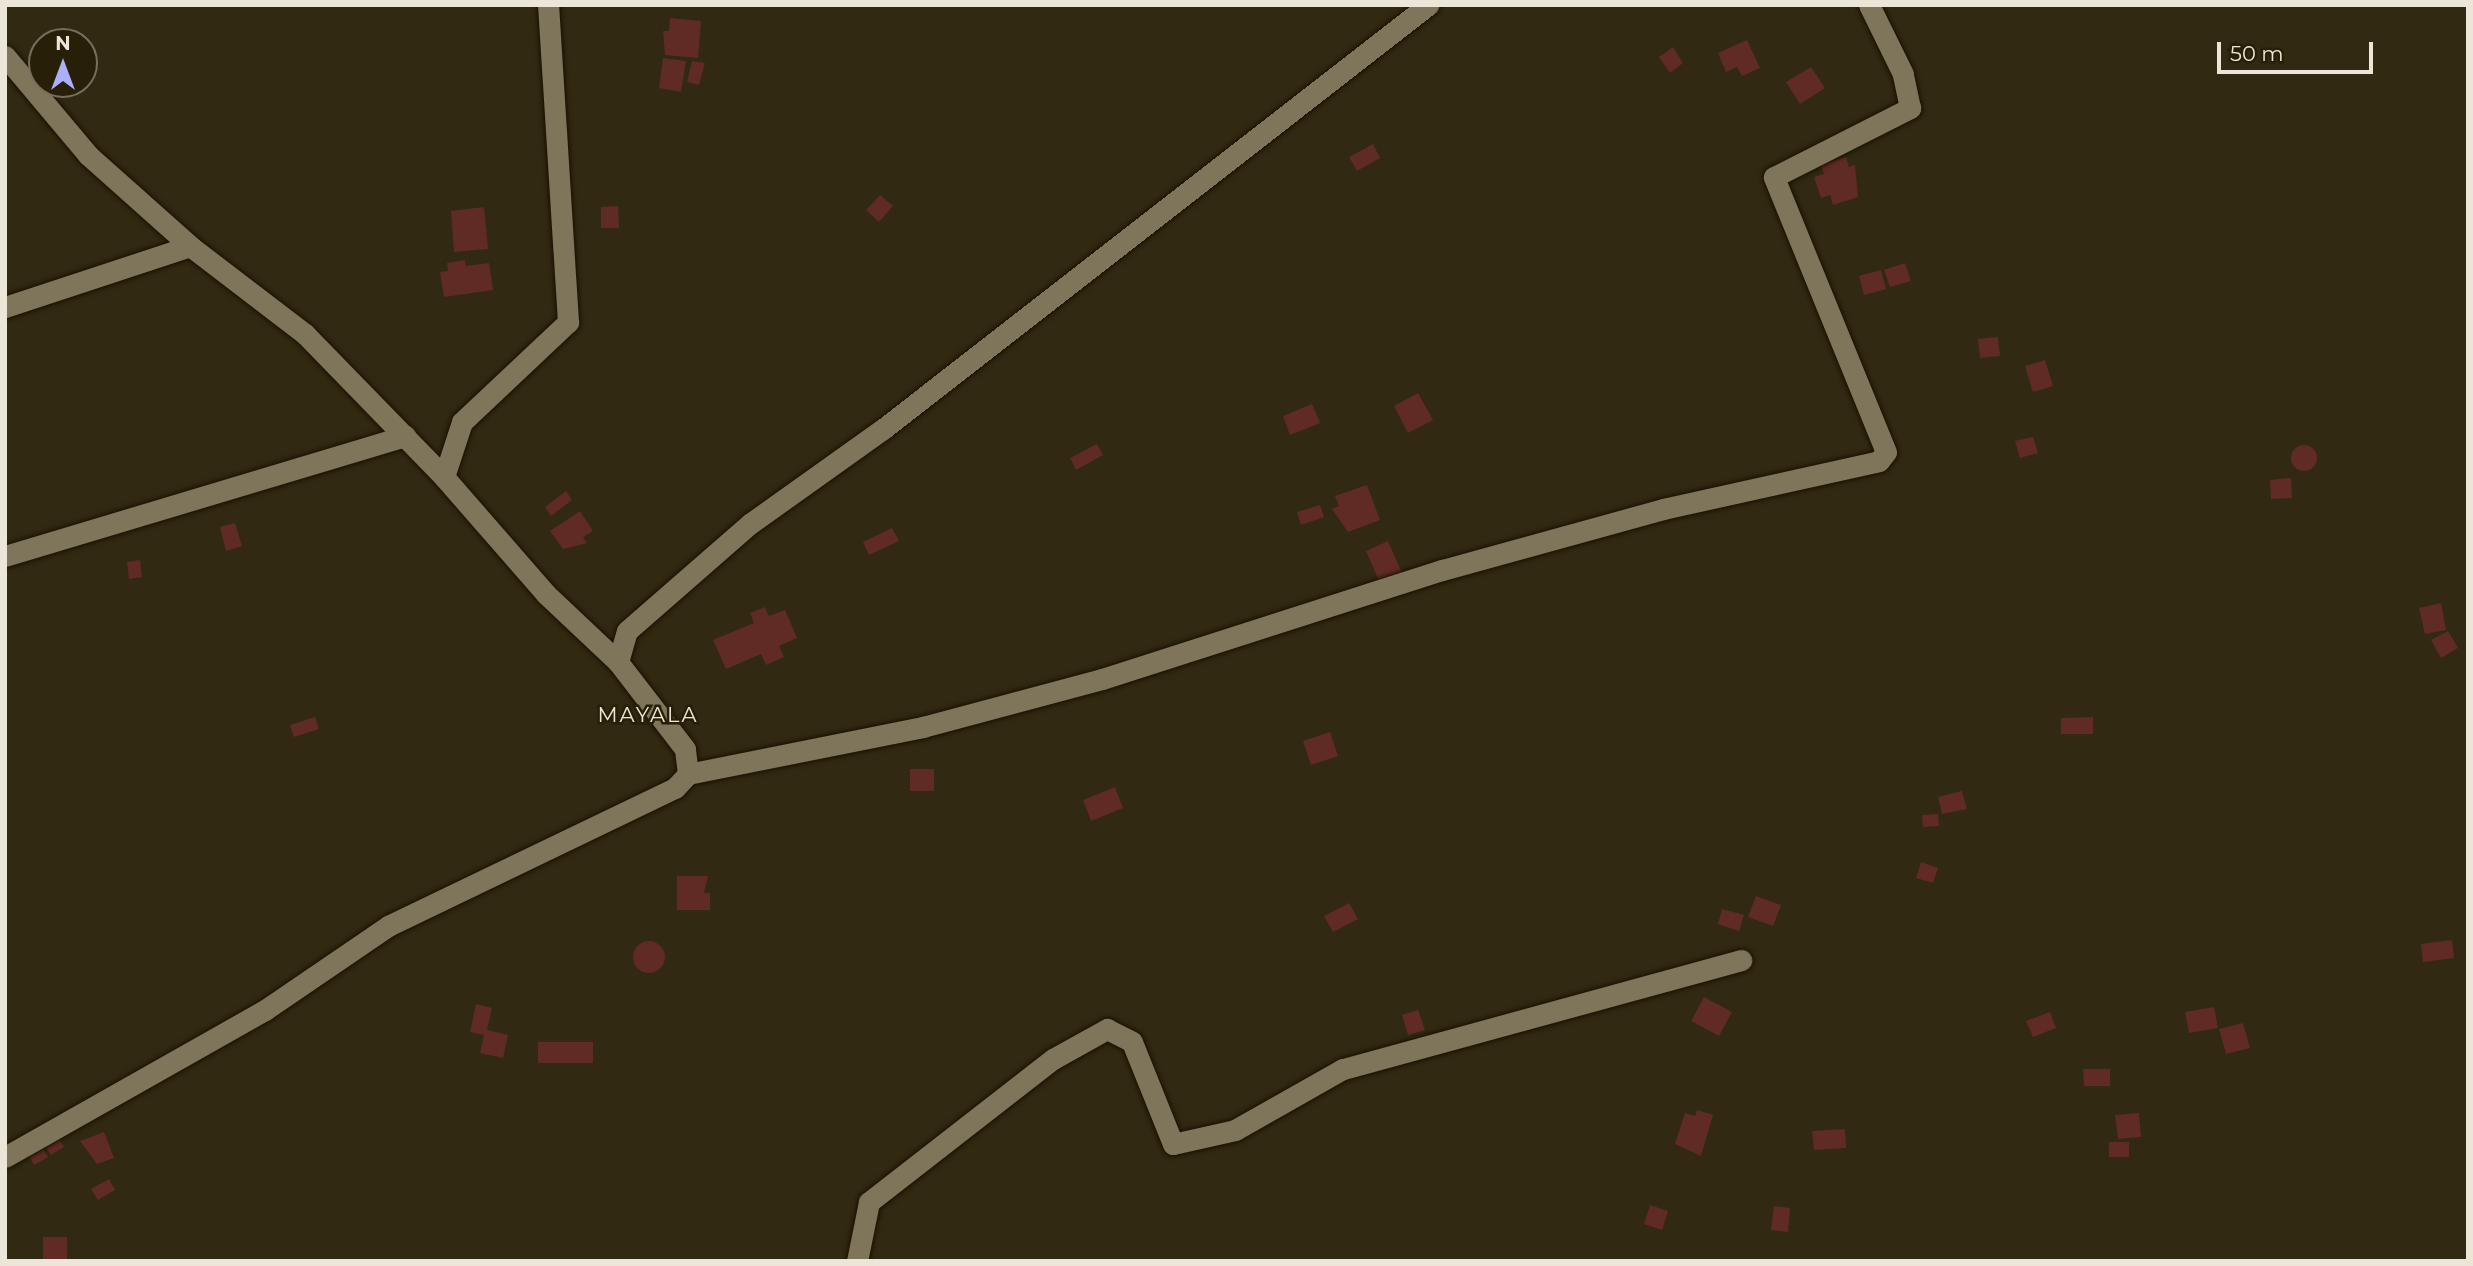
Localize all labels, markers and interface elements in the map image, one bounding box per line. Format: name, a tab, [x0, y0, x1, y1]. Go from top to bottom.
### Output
north arrow	[28, 28, 98, 98]
scale bar	[2221, 28, 2377, 72]
text: N	[55, 32, 71, 55]
text: 50 m	[2230, 41, 2284, 66]
district label: MAYALA	[598, 702, 698, 728]

